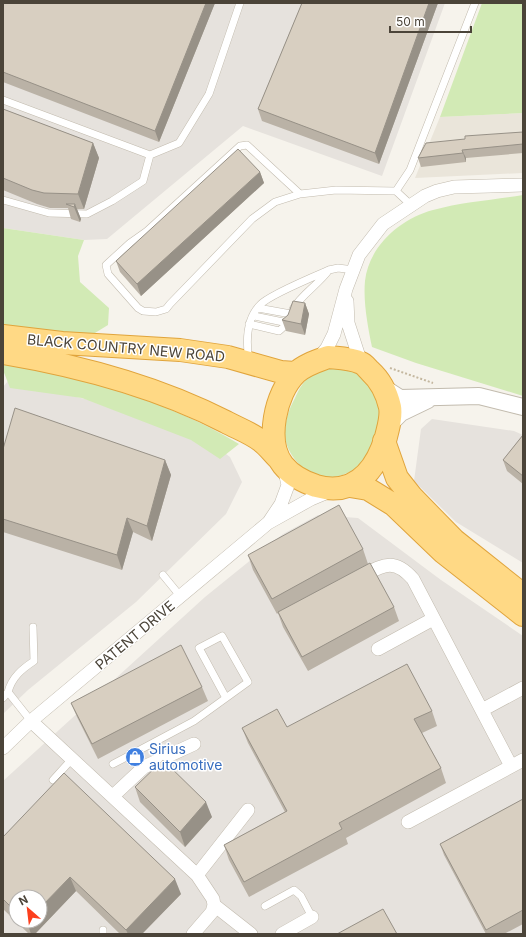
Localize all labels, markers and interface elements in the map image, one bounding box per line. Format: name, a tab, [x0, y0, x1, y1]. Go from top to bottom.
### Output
scale bar	[390, 8, 471, 34]
text: 50 m	[396, 14, 425, 29]
street label: BLACK COUNTRY NEW ROAD	[26, 330, 226, 365]
street label: PATENT DRIVE	[92, 597, 178, 673]
place label: Sirius automotive	[149, 740, 222, 773]
shop icon: Sirius automotive	[124, 746, 146, 768]
north arrow	[8, 889, 48, 929]
text: N	[16, 892, 30, 908]

